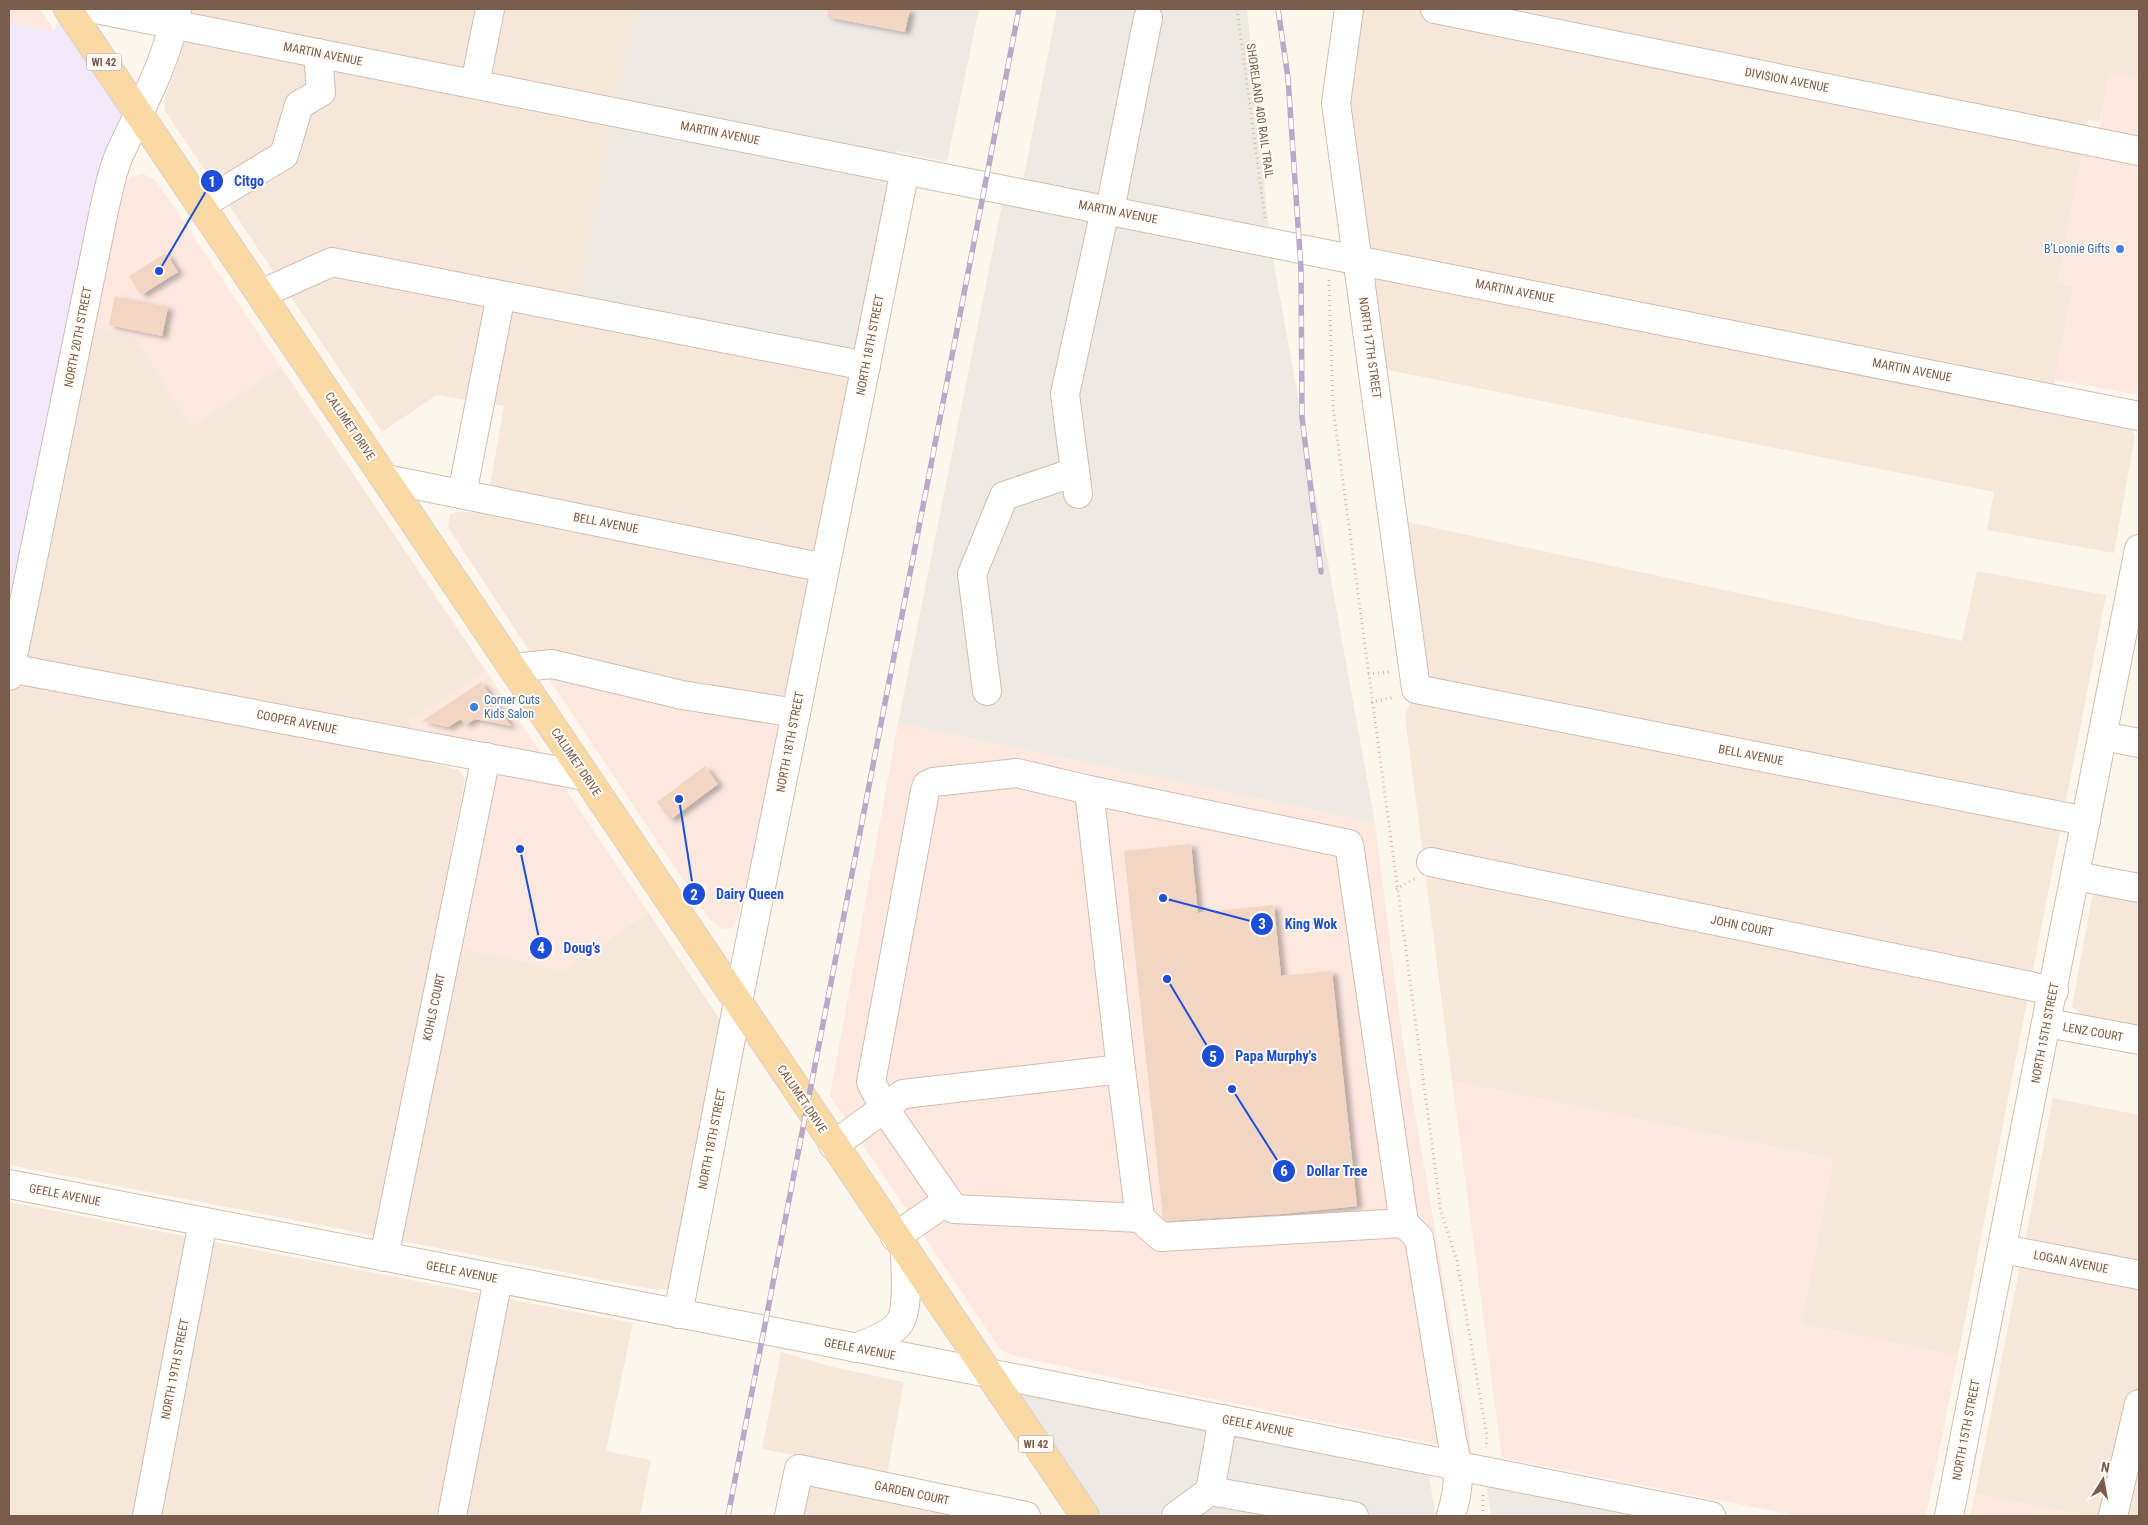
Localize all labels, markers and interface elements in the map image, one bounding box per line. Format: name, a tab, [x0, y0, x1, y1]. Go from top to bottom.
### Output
street label: MARTIN AVENUE	[282, 39, 364, 69]
street label: SHORELAND 400 RAIL TRAIL	[1244, 43, 1276, 180]
road number: WI 42	[86, 54, 122, 70]
street label: DIVISION AVENUE	[1744, 65, 1830, 95]
street label: MARTIN AVENUE	[679, 118, 761, 148]
callout: Citgo	[199, 167, 274, 196]
text: 1	[208, 173, 216, 191]
text: Citgo	[234, 173, 264, 189]
street label: MARTIN AVENUE	[1077, 197, 1159, 227]
place label: B'Loonie Gifts	[2044, 242, 2110, 256]
marker: B'Loonie Gifts	[2114, 243, 2126, 255]
street label: MARTIN AVENUE	[1474, 276, 1556, 306]
street label: NORTH 20TH STREET	[61, 285, 95, 389]
street label: NORTH 18TH STREET	[853, 293, 887, 397]
street label: NORTH 17TH STREET	[1356, 296, 1384, 400]
street label: MARTIN AVENUE	[1871, 355, 1953, 385]
street label: CALUMET DRIVE	[322, 389, 378, 463]
street label: BELL AVENUE	[572, 510, 640, 536]
street label: NORTH 18TH STREET	[773, 690, 807, 794]
place label: Corner Cuts Kids Salon	[484, 693, 540, 721]
marker: Corner Cuts Kids Salon	[468, 701, 480, 713]
street label: COOPER AVENUE	[255, 707, 339, 737]
street label: CALUMET DRIVE	[548, 725, 604, 799]
street label: BELL AVENUE	[1717, 742, 1785, 768]
callout: Dairy Queen	[681, 880, 794, 909]
text: 2	[690, 886, 698, 904]
text: Dairy Queen	[716, 886, 784, 902]
callout: King Wok	[1250, 909, 1347, 938]
street label: JOHN COURT	[1709, 913, 1775, 939]
text: 3	[1258, 915, 1266, 933]
text: King Wok	[1285, 916, 1337, 932]
callout: Doug's	[528, 934, 610, 963]
text: 4	[537, 939, 545, 957]
text: Doug's	[564, 940, 600, 956]
street label: KOHLS COURT	[420, 972, 448, 1042]
street label: NORTH 15TH STREET	[2028, 981, 2062, 1085]
street label: LENZ COURT	[2062, 1020, 2124, 1044]
callout: Papa Murphy's	[1200, 1042, 1327, 1071]
text: 5	[1209, 1048, 1217, 1066]
text: Papa Murphy's	[1235, 1048, 1317, 1064]
street label: CALUMET DRIVE	[774, 1062, 830, 1136]
street label: NORTH 18TH STREET	[695, 1087, 729, 1191]
callout: Dollar Tree	[1272, 1156, 1378, 1185]
text: 6	[1280, 1162, 1288, 1180]
text: Dollar Tree	[1306, 1163, 1368, 1179]
street label: GEELE AVENUE	[28, 1181, 102, 1209]
street label: LOGAN AVENUE	[2032, 1248, 2110, 1276]
street label: GEELE AVENUE	[425, 1258, 499, 1286]
street label: NORTH 19TH STREET	[158, 1317, 192, 1421]
street label: GEELE AVENUE	[823, 1335, 897, 1363]
street label: NORTH 15TH STREET	[1949, 1378, 1983, 1482]
street label: GEELE AVENUE	[1221, 1412, 1295, 1440]
road number: WI 42	[1018, 1436, 1054, 1452]
north arrow	[2078, 1455, 2128, 1505]
text: N	[2100, 1459, 2111, 1476]
street label: GARDEN COURT	[873, 1478, 951, 1508]

